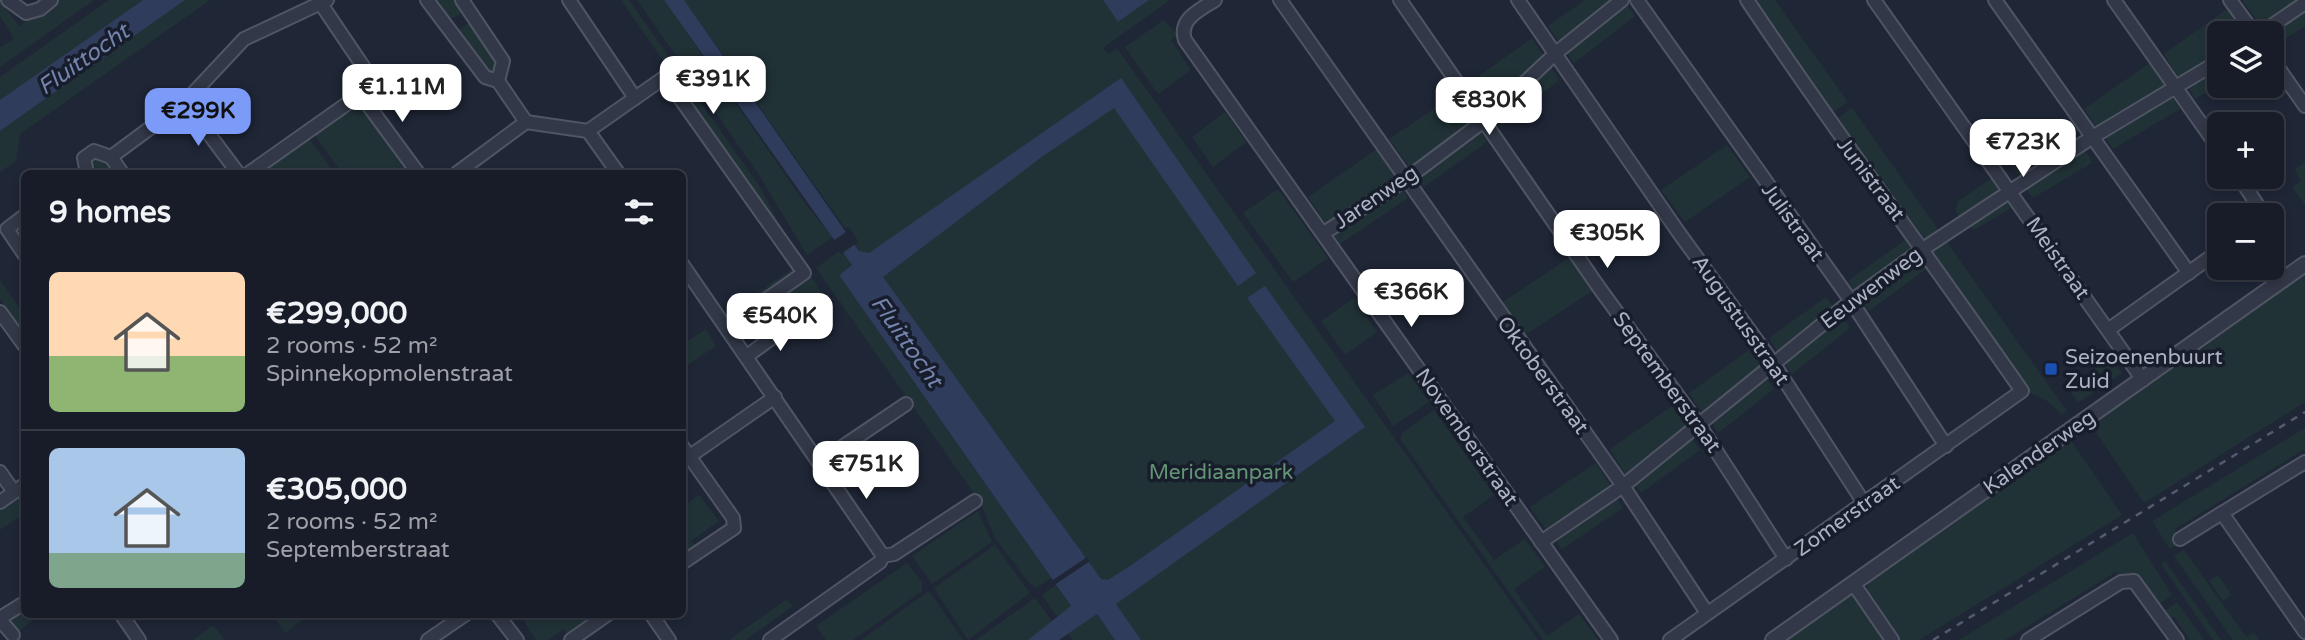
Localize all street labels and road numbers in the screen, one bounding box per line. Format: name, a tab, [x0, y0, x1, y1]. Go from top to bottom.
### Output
street label: Junistraat	[1831, 133, 1910, 226]
street label: Jarenweg	[1330, 160, 1423, 234]
street label: Julistraat	[1756, 178, 1829, 266]
street label: Meistraat	[2020, 212, 2095, 304]
street label: Eeuwenweg	[1816, 242, 1927, 335]
street label: Augustusstraat	[1687, 251, 1795, 390]
street label: Septemberstraat	[1607, 307, 1726, 457]
street label: Oktoberstraat	[1491, 311, 1594, 439]
street label: Novemberstraat	[1410, 364, 1523, 511]
street label: Kalenderweg	[1979, 405, 2100, 500]
street label: Zomerstraat	[1790, 471, 1905, 562]

